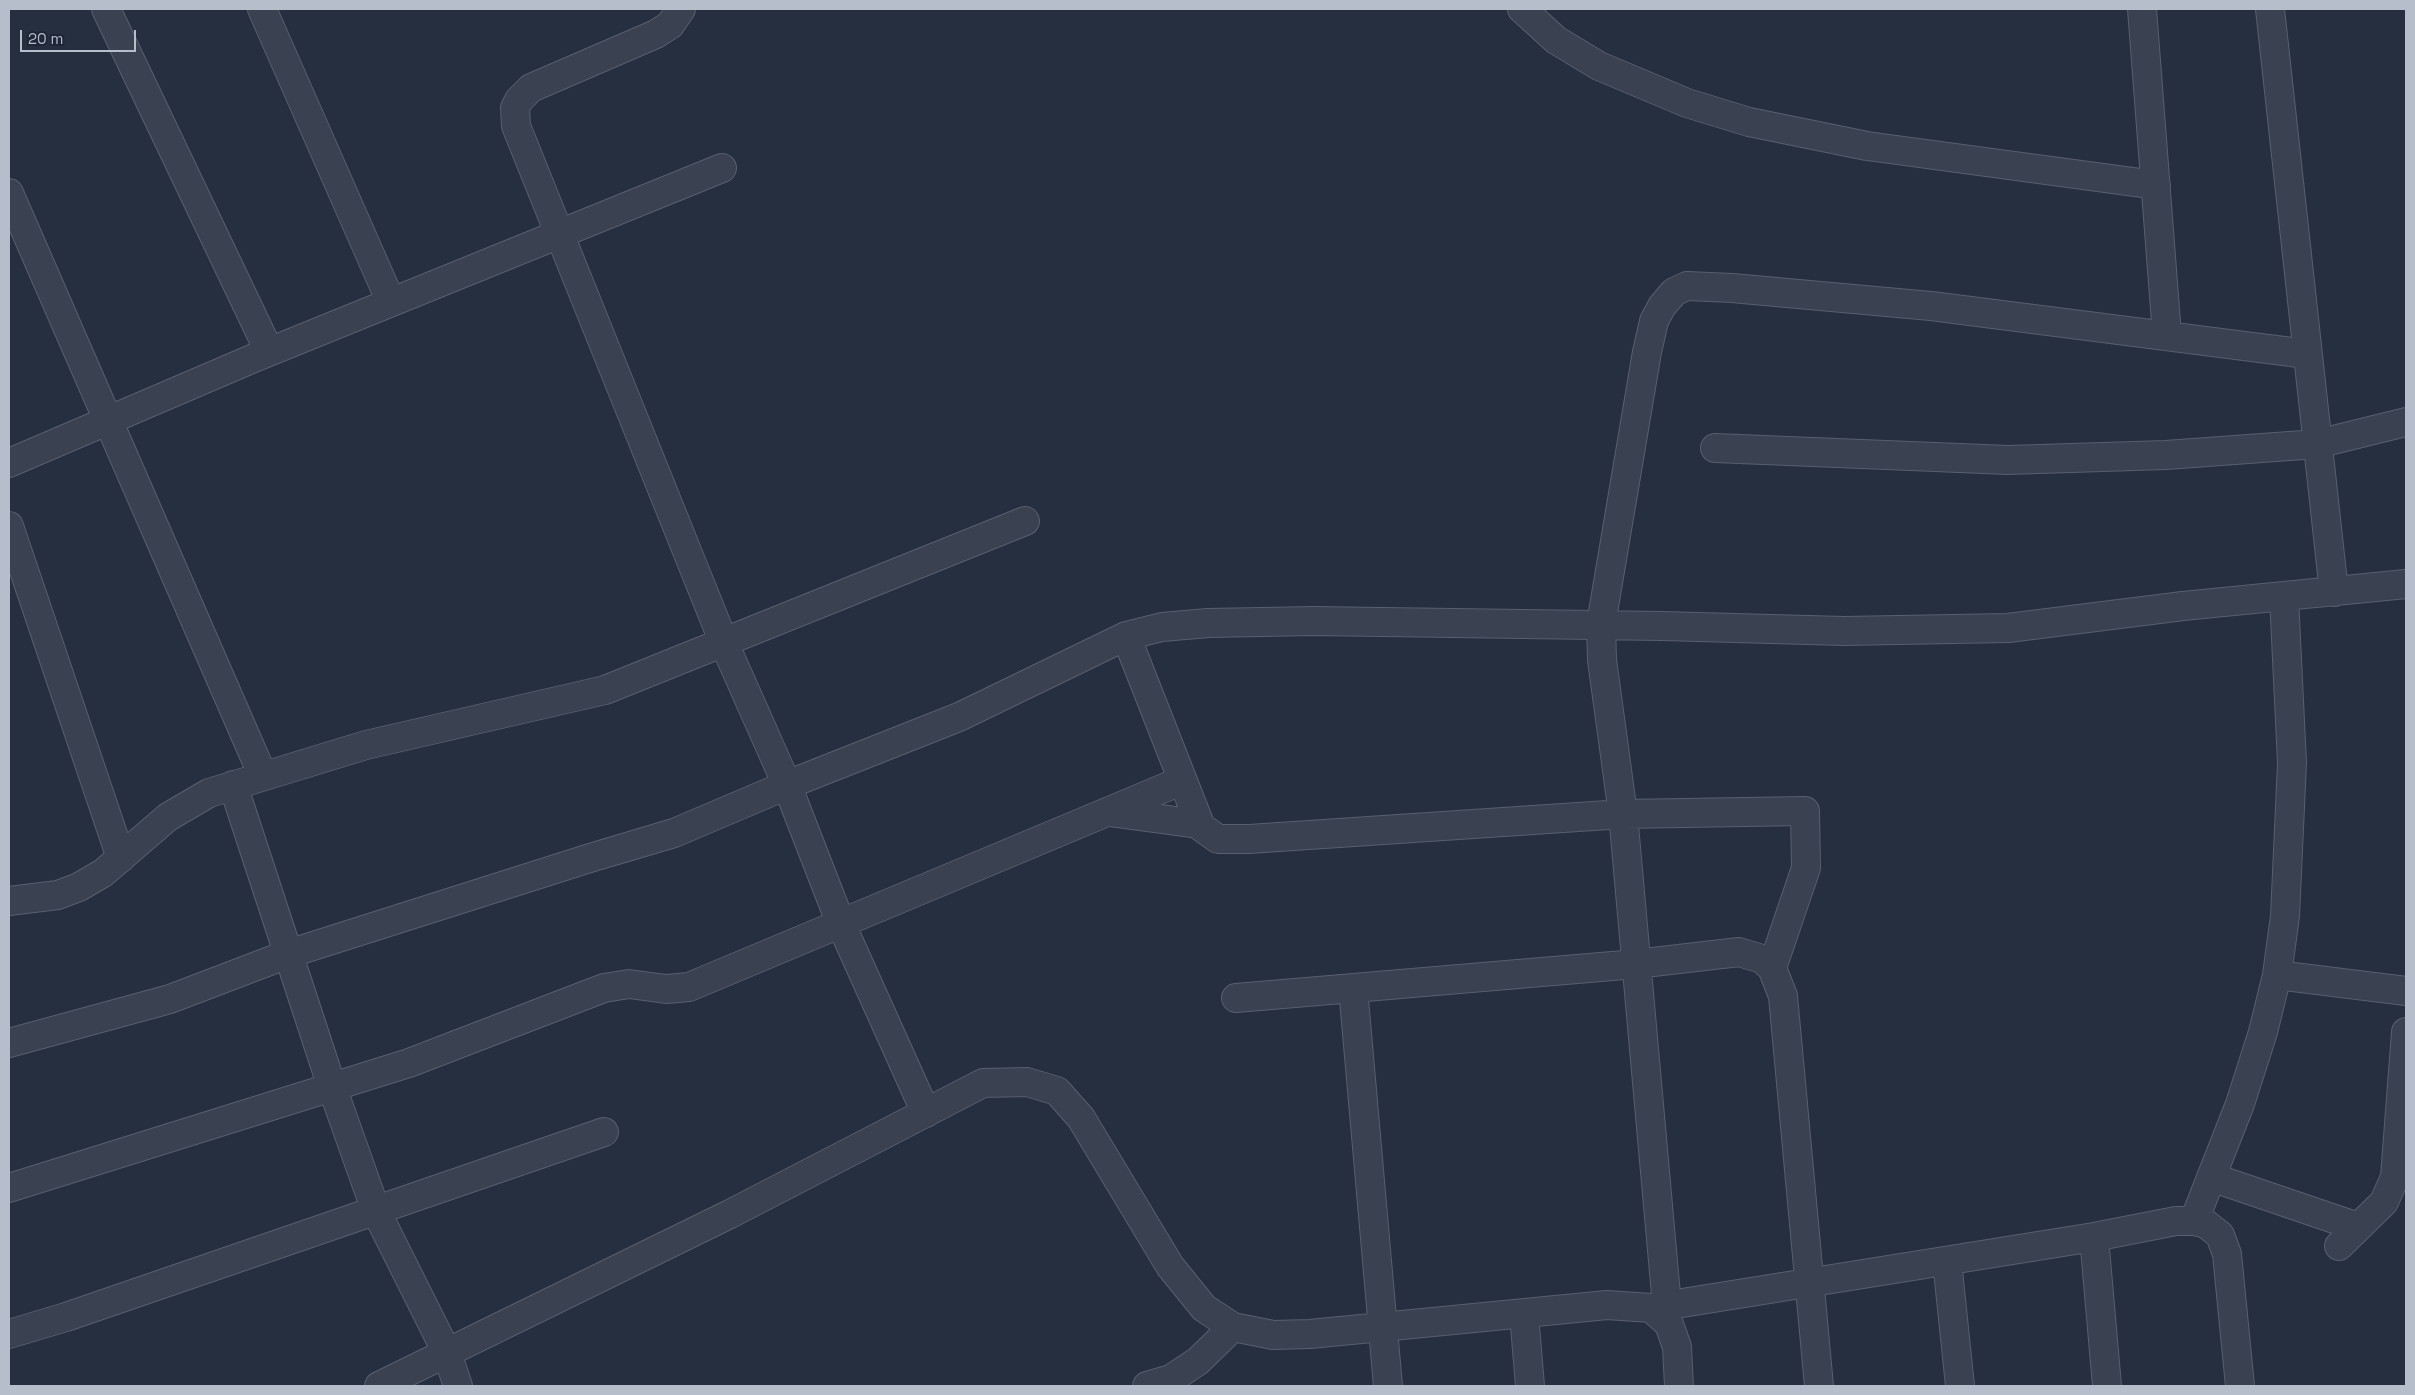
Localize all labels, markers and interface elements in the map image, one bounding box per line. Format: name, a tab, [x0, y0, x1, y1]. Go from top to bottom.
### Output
scale bar	[22, 20, 139, 52]
text: 20 m	[28, 29, 63, 48]

